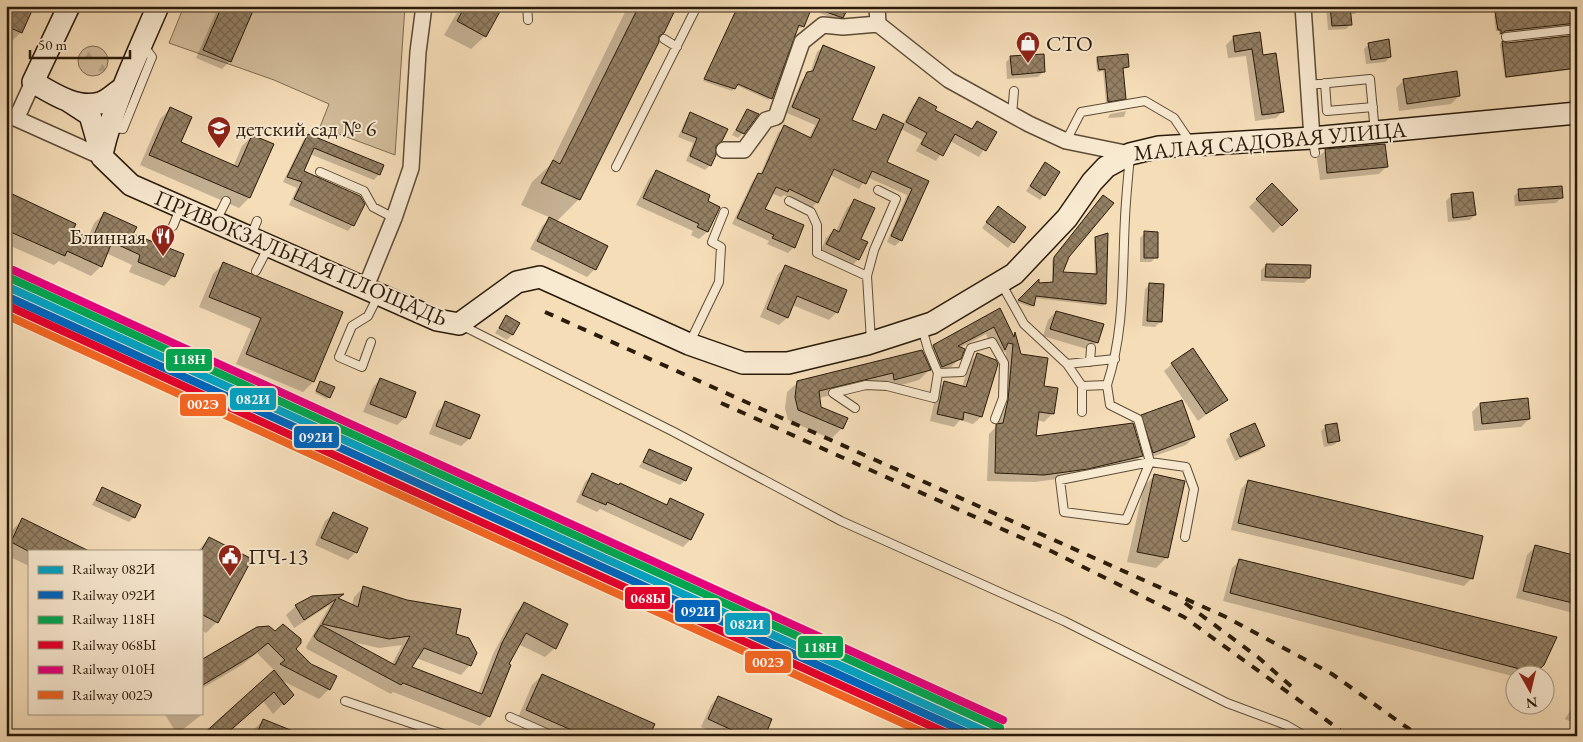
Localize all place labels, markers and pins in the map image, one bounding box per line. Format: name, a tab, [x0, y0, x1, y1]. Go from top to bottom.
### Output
place label: СТО	[1046, 29, 1093, 58]
shop icon: СТО	[1015, 30, 1041, 64]
place label: детский сад № 6	[236, 114, 377, 143]
school or university icon: детский сад № 6	[206, 115, 232, 149]
place label: Блинная	[69, 222, 146, 251]
restaurant icon: Блинная	[150, 223, 176, 257]
place label: ПЧ-13	[248, 542, 308, 571]
public building icon: ПЧ-13	[217, 543, 243, 577]

